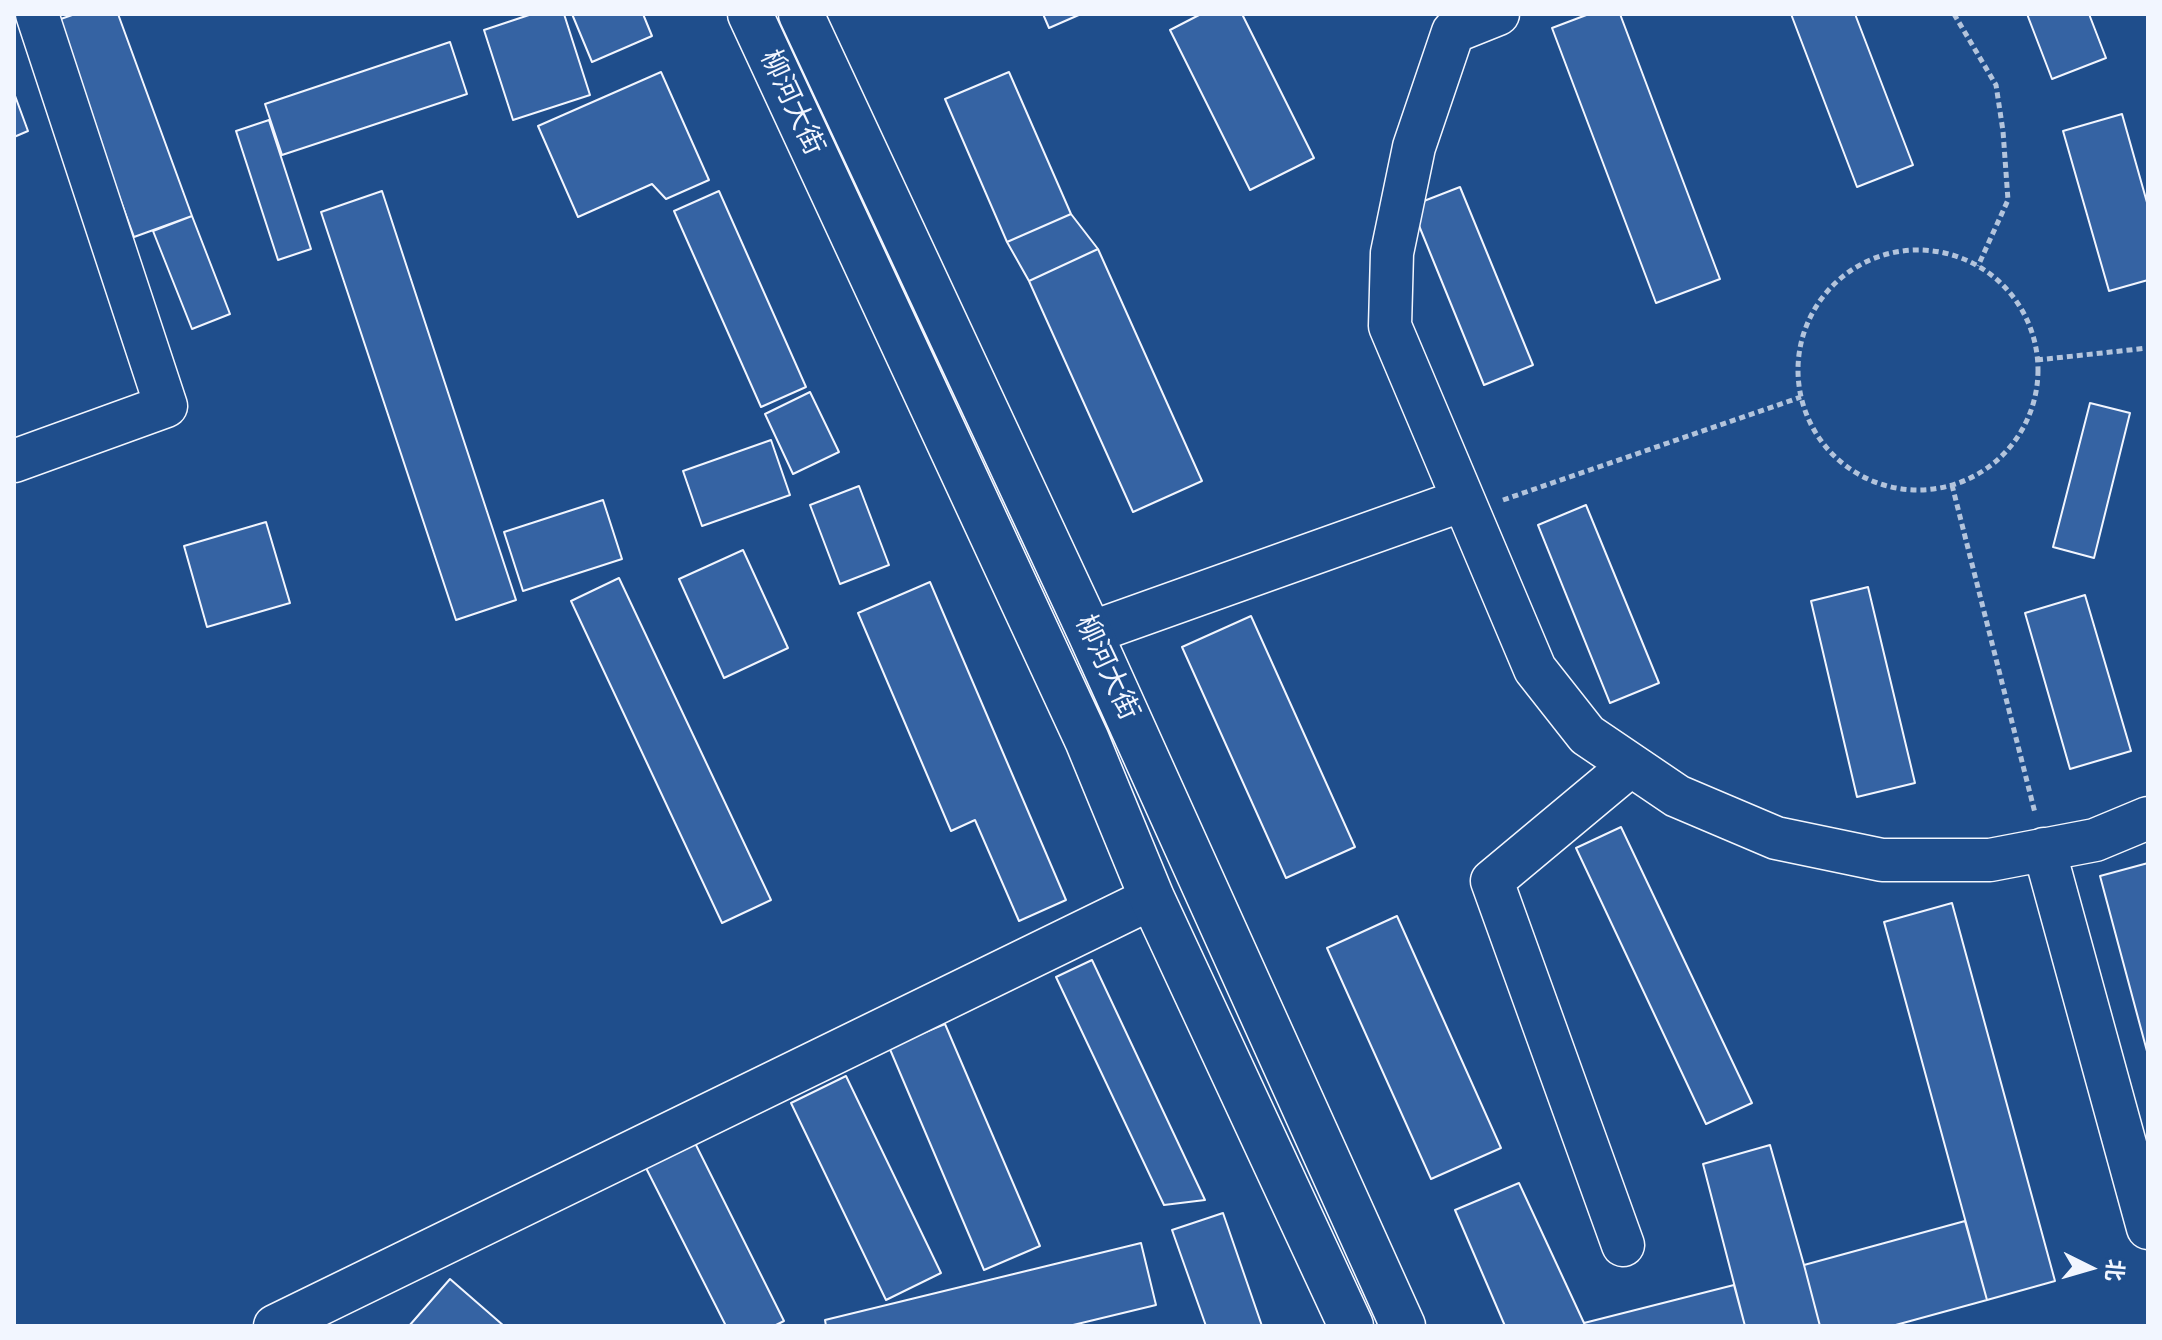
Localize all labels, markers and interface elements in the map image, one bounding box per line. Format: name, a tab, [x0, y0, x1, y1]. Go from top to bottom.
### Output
street label: 柳河大街	[752, 45, 830, 161]
street label: 柳河大街	[1067, 610, 1145, 726]
north arrow	[2050, 1228, 2130, 1308]
text: 北	[2100, 1258, 2128, 1282]

